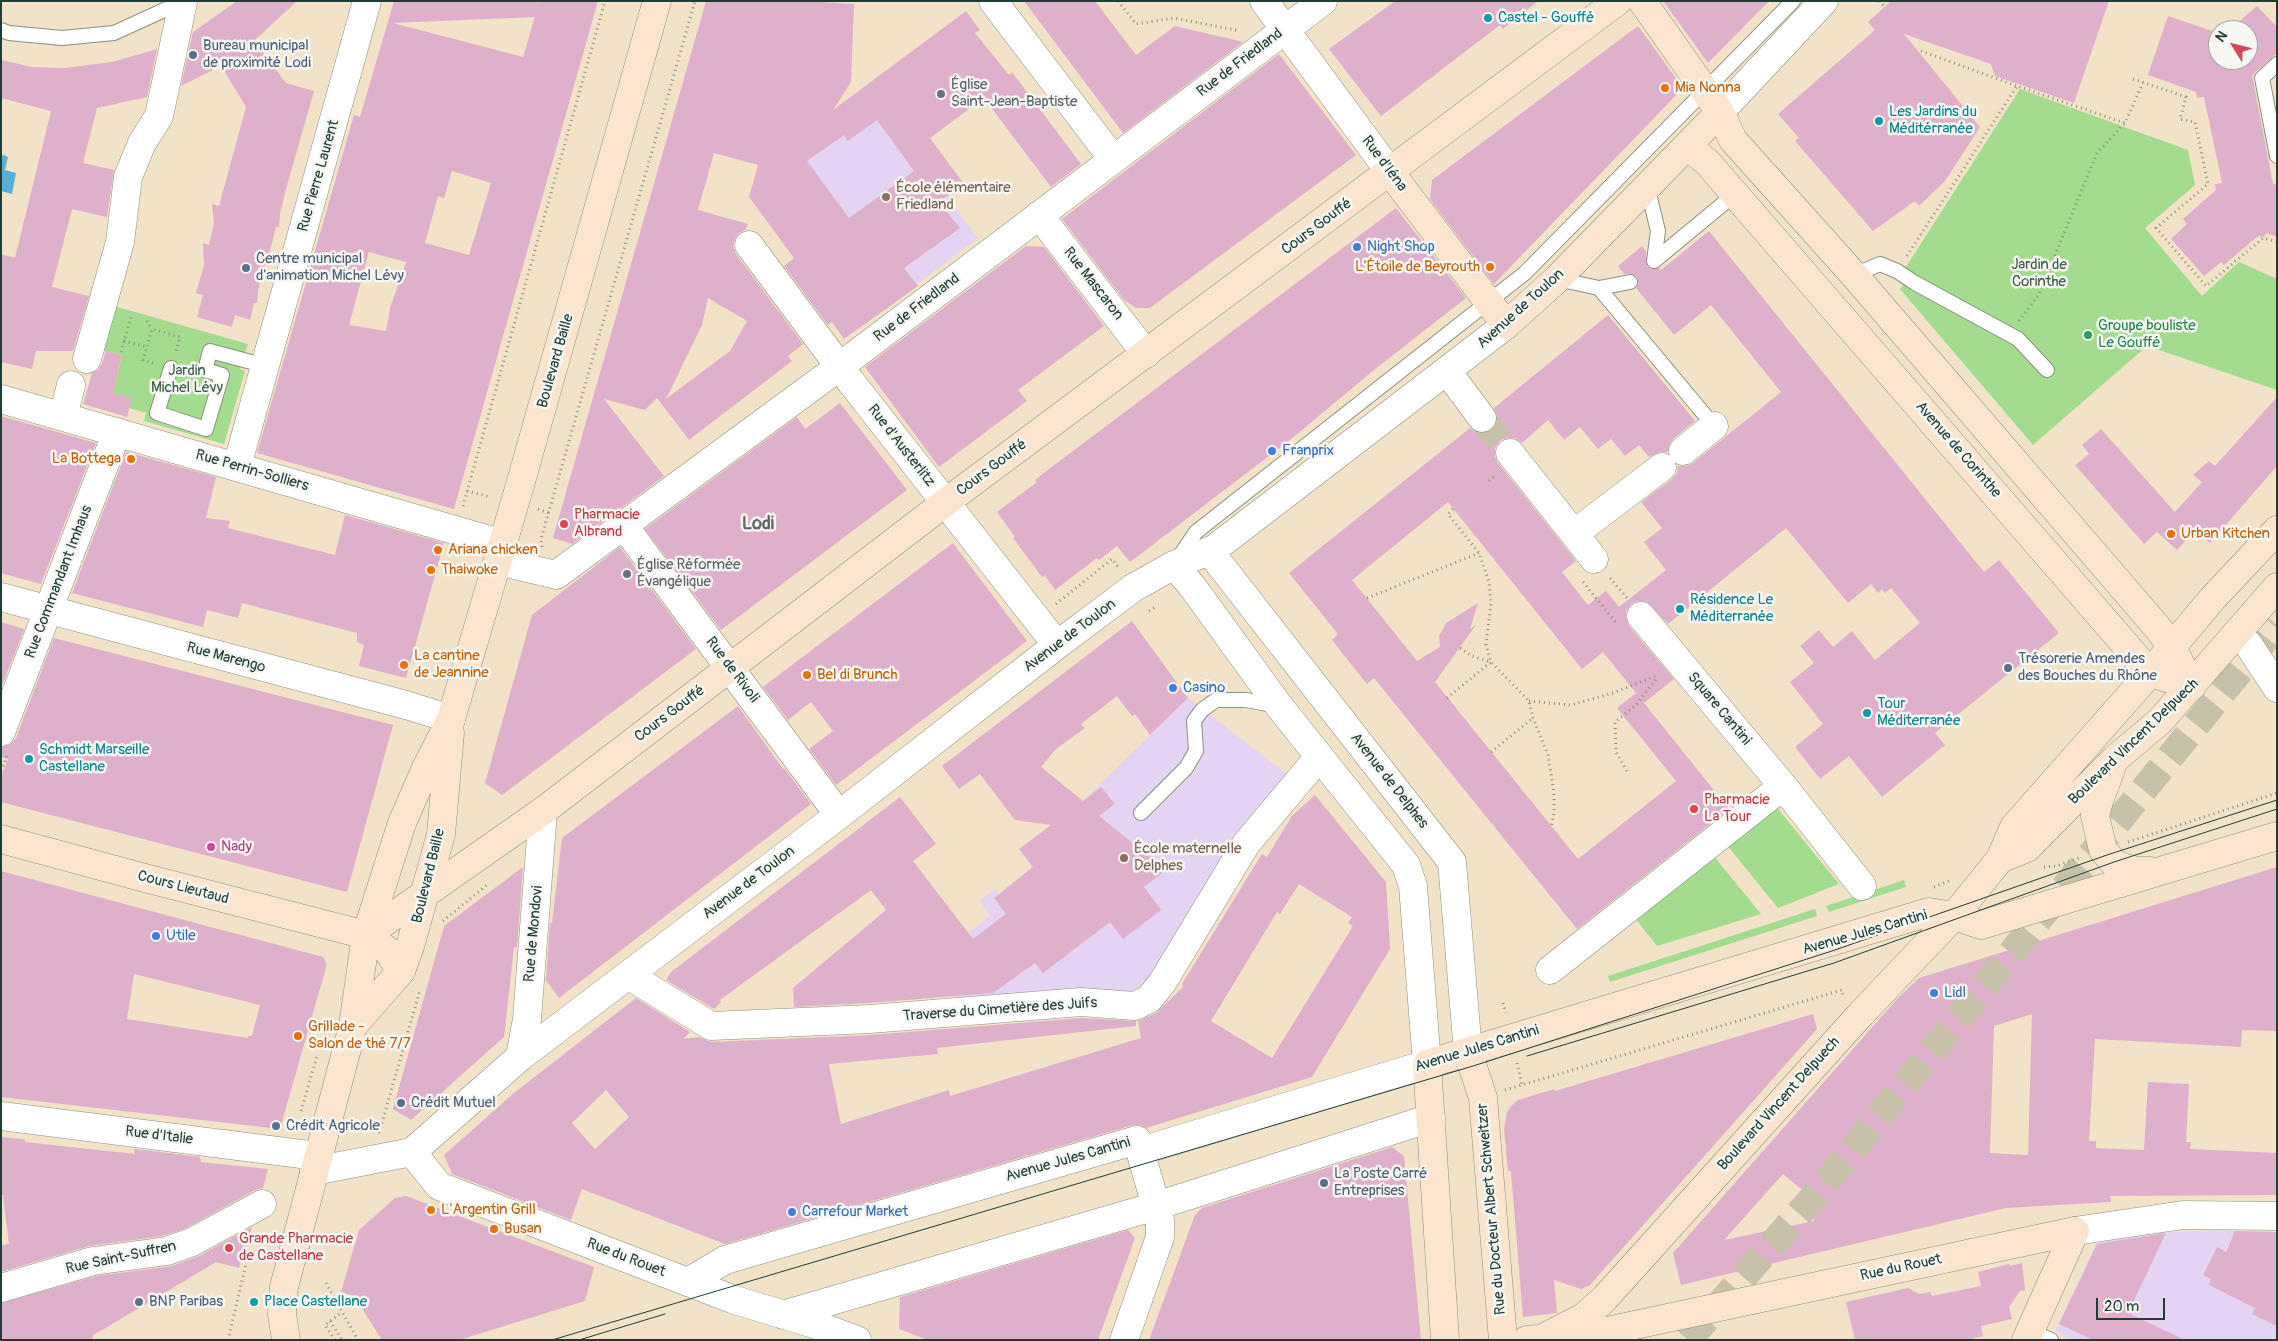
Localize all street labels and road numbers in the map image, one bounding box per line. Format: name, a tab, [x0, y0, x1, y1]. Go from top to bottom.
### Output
street label: Rue de Friedland	[1194, 25, 1286, 101]
street label: Rue Pierre Laurent	[294, 118, 344, 234]
street label: Rue d'Iéna	[1357, 133, 1411, 195]
street label: Cours Gouffé	[1278, 195, 1356, 259]
street label: Rue Mascaron	[1059, 244, 1127, 324]
street label: Avenue de Toulon	[1474, 265, 1568, 353]
street label: Rue de Friedland	[871, 270, 963, 346]
street label: Boulevard Baille	[534, 312, 578, 410]
street label: Avenue de Corinthe	[1911, 398, 2005, 502]
street label: Rue d'Austerlitz	[863, 401, 939, 491]
street label: Cours Gouffé	[953, 436, 1031, 500]
street label: Rue Perrin-Solliers	[193, 446, 311, 496]
street label: Rue Commandant Imhaus	[21, 503, 97, 661]
street label: Avenue de Toulon	[1020, 595, 1120, 677]
street label: Rue de Rivoli	[701, 633, 763, 707]
street label: Rue Marengo	[185, 639, 267, 677]
street label: Square Cantini	[1683, 669, 1755, 749]
street label: Boulevard Vincent Delpuech	[2065, 675, 2203, 809]
street label: Cours Gouffé	[631, 682, 709, 746]
street label: Avenue de Delphes	[1346, 730, 1432, 832]
street label: Boulevard Baille	[409, 827, 449, 925]
street label: Avenue de Toulon	[699, 842, 799, 924]
street label: Cours Lieutaud	[135, 867, 231, 909]
street label: Rue de Mondovi	[521, 885, 547, 983]
street label: Avenue Jules Cantini	[1801, 907, 1929, 959]
street label: Traverse du Cimetière des Juifs	[902, 994, 1098, 1026]
street label: Avenue Jules Cantini	[1413, 1022, 1541, 1076]
street label: Boulevard Vincent Delpuech	[1714, 1033, 1844, 1175]
street label: Rue du Docteur Albert Schweitzer	[1474, 1102, 1510, 1316]
street label: Rue d'Italie	[124, 1123, 194, 1149]
street label: Avenue Jules Cantini	[1004, 1134, 1132, 1186]
street label: Rue du Rouet	[584, 1235, 668, 1281]
street label: Rue Saint-Suffren	[64, 1237, 178, 1279]
street label: Rue du Rouet	[1859, 1251, 1943, 1285]

